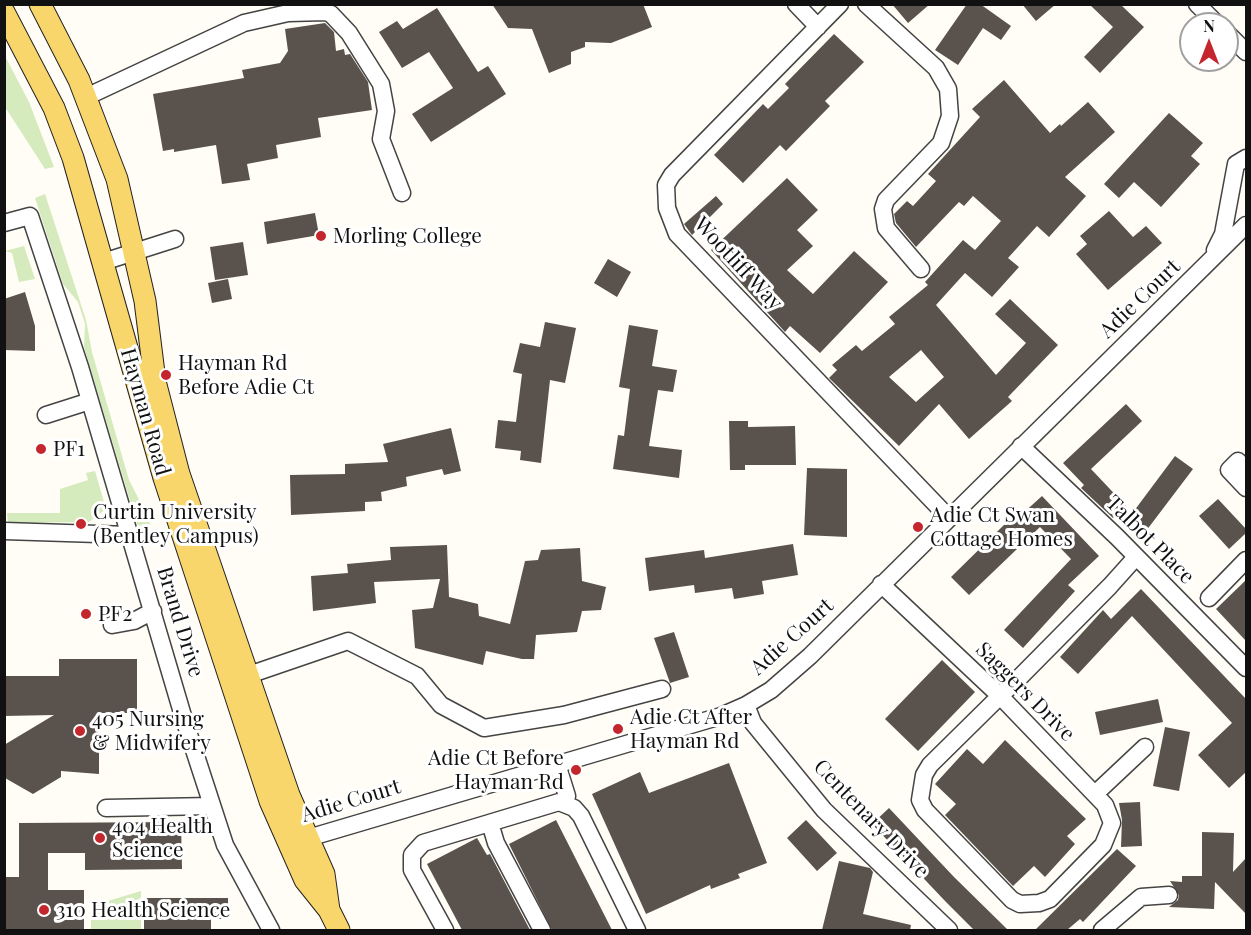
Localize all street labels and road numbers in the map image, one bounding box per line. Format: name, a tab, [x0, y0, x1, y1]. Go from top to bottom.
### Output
street label: Wootliff Way	[689, 212, 787, 316]
street label: Adie Court	[1094, 254, 1186, 344]
street label: Hayman Road	[115, 345, 175, 479]
street label: Talbot Place	[1101, 491, 1199, 589]
street label: Brand Drive	[151, 564, 209, 680]
street label: Adie Court	[746, 593, 838, 681]
street label: Saggers Drive	[970, 637, 1080, 747]
street label: Centenary Drive	[808, 754, 934, 884]
street label: Adie Court	[298, 774, 404, 828]

